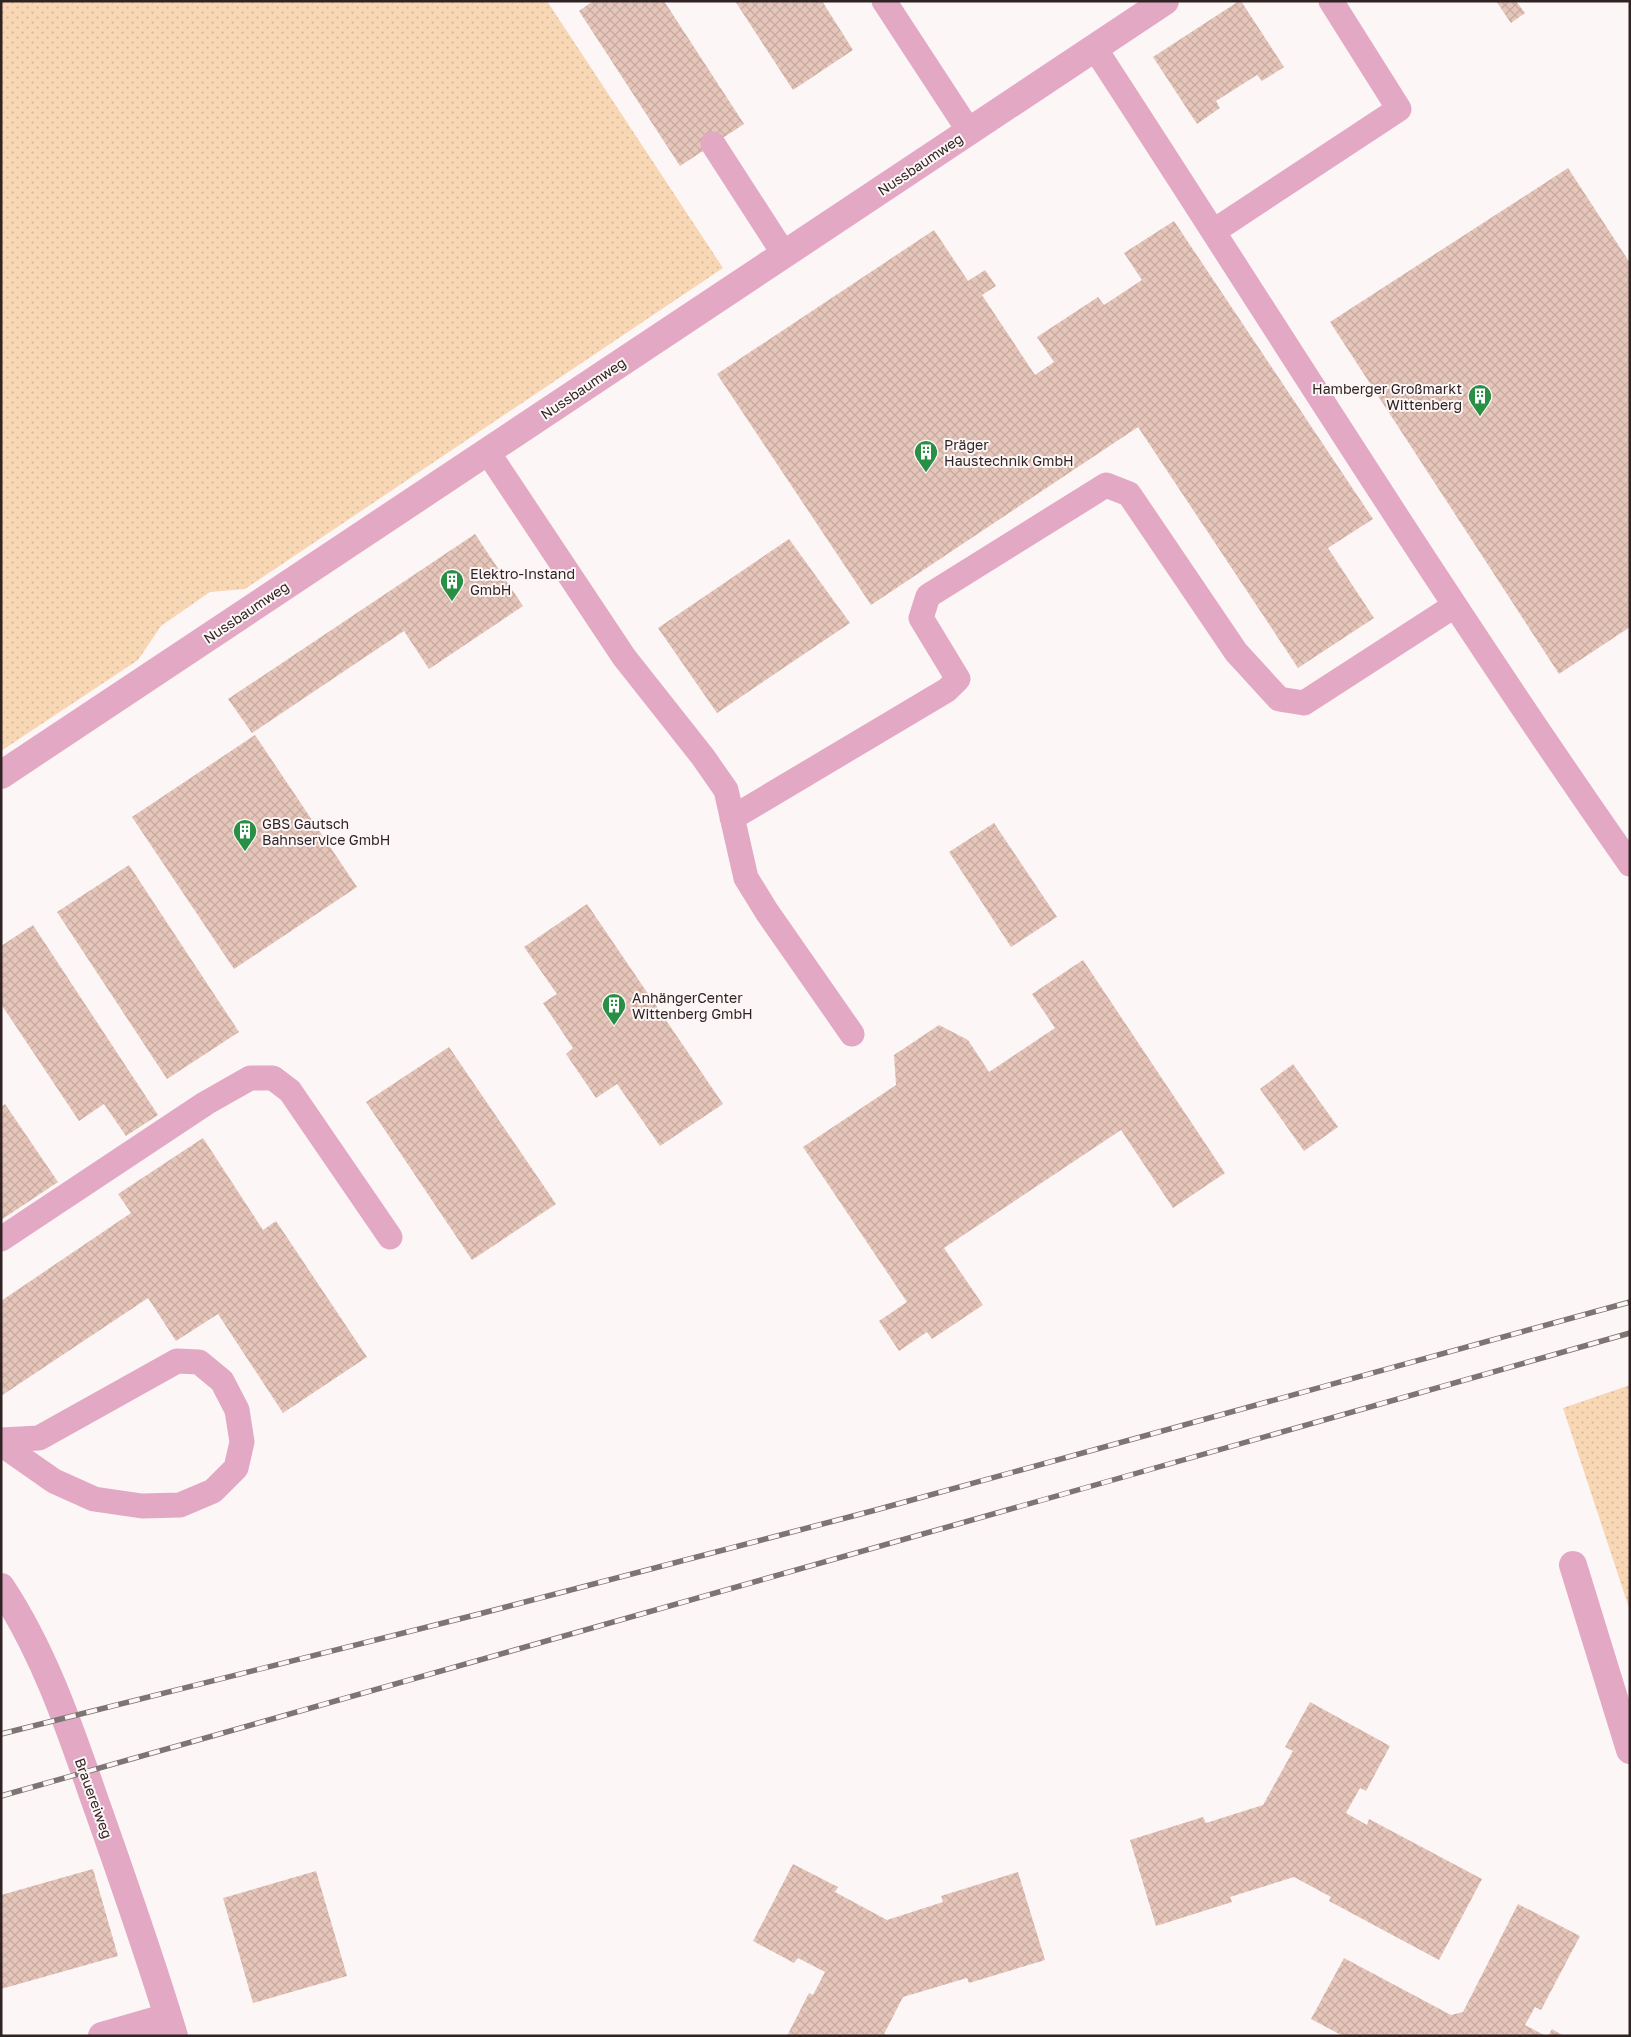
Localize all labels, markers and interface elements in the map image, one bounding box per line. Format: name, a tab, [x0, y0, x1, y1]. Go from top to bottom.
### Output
street label: Nussbaumweg	[874, 129, 966, 199]
street label: Nussbaumweg	[537, 353, 629, 423]
place label: Hamberger Großmarkt Wittenberg	[1312, 380, 1462, 413]
building icon: Hamberger Großmarkt Wittenberg	[1467, 383, 1493, 417]
place label: Präger Haustechnik GmbH	[944, 436, 1074, 469]
building icon: Präger Haustechnik GmbH	[913, 439, 939, 473]
place label: Elektro-Instand GmbH	[470, 565, 575, 598]
building icon: Elektro-Instand GmbH	[439, 568, 465, 602]
street label: Nussbaumweg	[200, 577, 292, 647]
place label: GBS Gautsch Bahnservice GmbH	[262, 815, 390, 848]
building icon: GBS Gautsch Bahnservice GmbH	[232, 818, 258, 852]
place label: AnhängerCenter Wittenberg GmbH	[632, 989, 753, 1022]
building icon: AnhängerCenter Wittenberg GmbH	[601, 992, 627, 1026]
street label: Brauereiweg	[72, 1755, 116, 1841]

